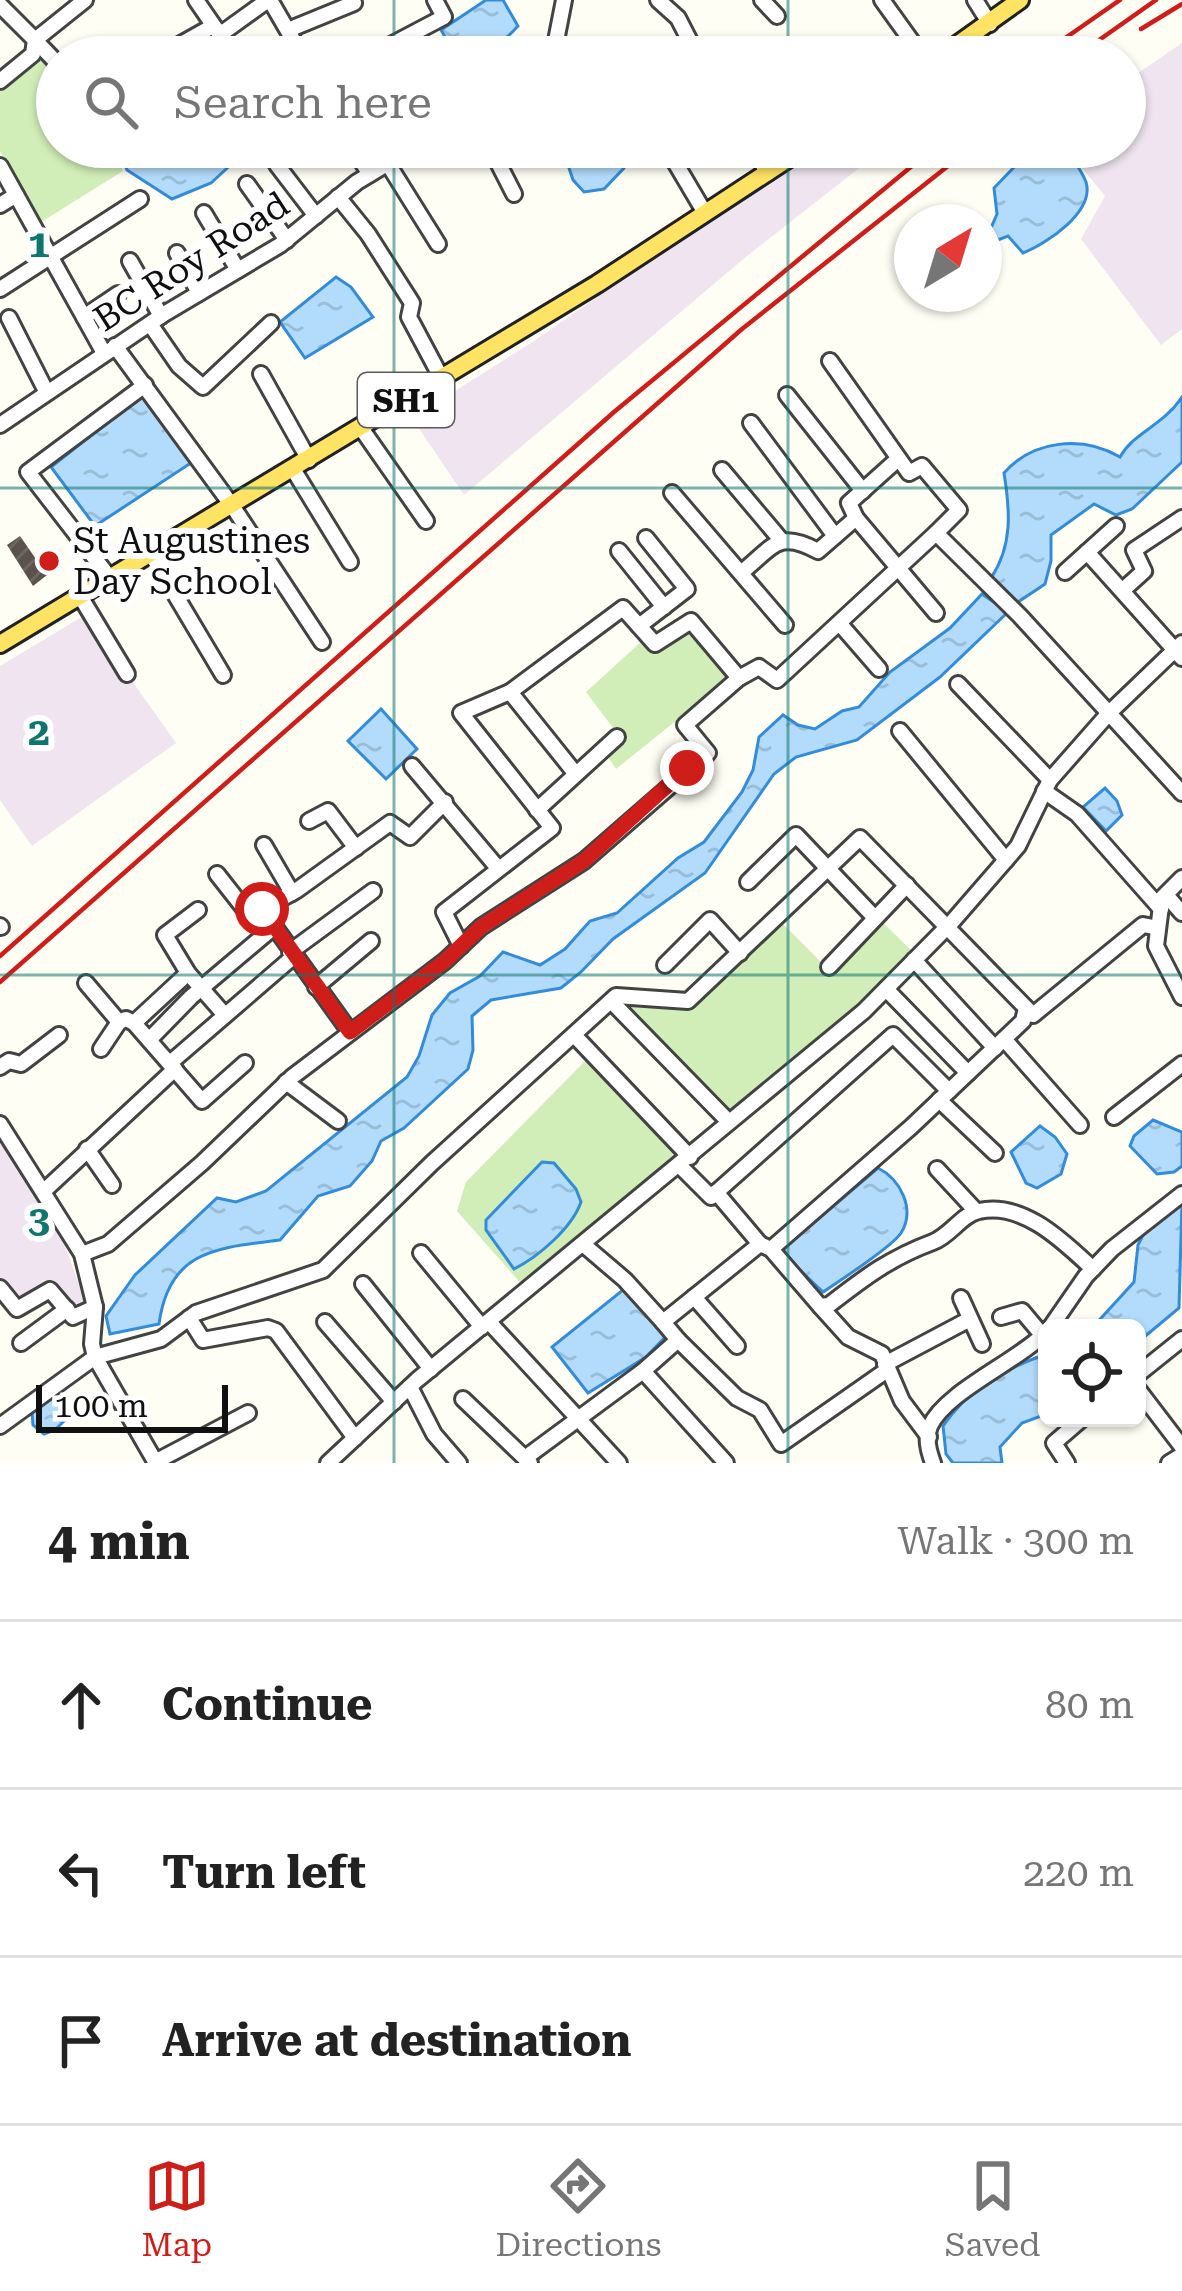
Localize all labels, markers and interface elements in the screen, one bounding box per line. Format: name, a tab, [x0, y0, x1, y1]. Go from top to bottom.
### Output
search box	[36, 36, 1146, 168]
icon: search	[78, 69, 144, 135]
text: Search here	[174, 76, 432, 129]
street label: BC Roy Road	[86, 183, 297, 340]
north arrow	[894, 204, 1002, 312]
text: 1	[28, 221, 50, 267]
road number: SH1	[358, 373, 454, 427]
place label: St Augustines Day School	[73, 520, 310, 603]
marker: St Augustines Day School	[36, 548, 62, 574]
text: 2	[28, 709, 50, 755]
route end	[660, 741, 714, 795]
route start	[235, 882, 289, 936]
text: 3	[28, 1197, 50, 1243]
map controls	[1038, 1319, 1146, 1427]
button: locate	[1038, 1319, 1146, 1427]
scale bar	[36, 1379, 228, 1432]
text: 100 m	[54, 1386, 148, 1425]
text: 4 min	[48, 1512, 190, 1571]
text: Walk · 300 m	[898, 1518, 1134, 1564]
icon: ahead	[48, 1672, 114, 1738]
text: Continue	[162, 1678, 373, 1731]
text: 80 m	[1045, 1682, 1134, 1728]
icon: left	[48, 1840, 114, 1906]
text: Turn left	[162, 1846, 366, 1899]
text: 220 m	[1023, 1850, 1134, 1896]
icon: arrive	[48, 2008, 114, 2074]
text: Arrive at destination	[162, 2014, 631, 2067]
tab: Map	[142, 2153, 212, 2264]
tab: Directions	[495, 2153, 661, 2264]
tab: Saved	[945, 2153, 1040, 2264]

